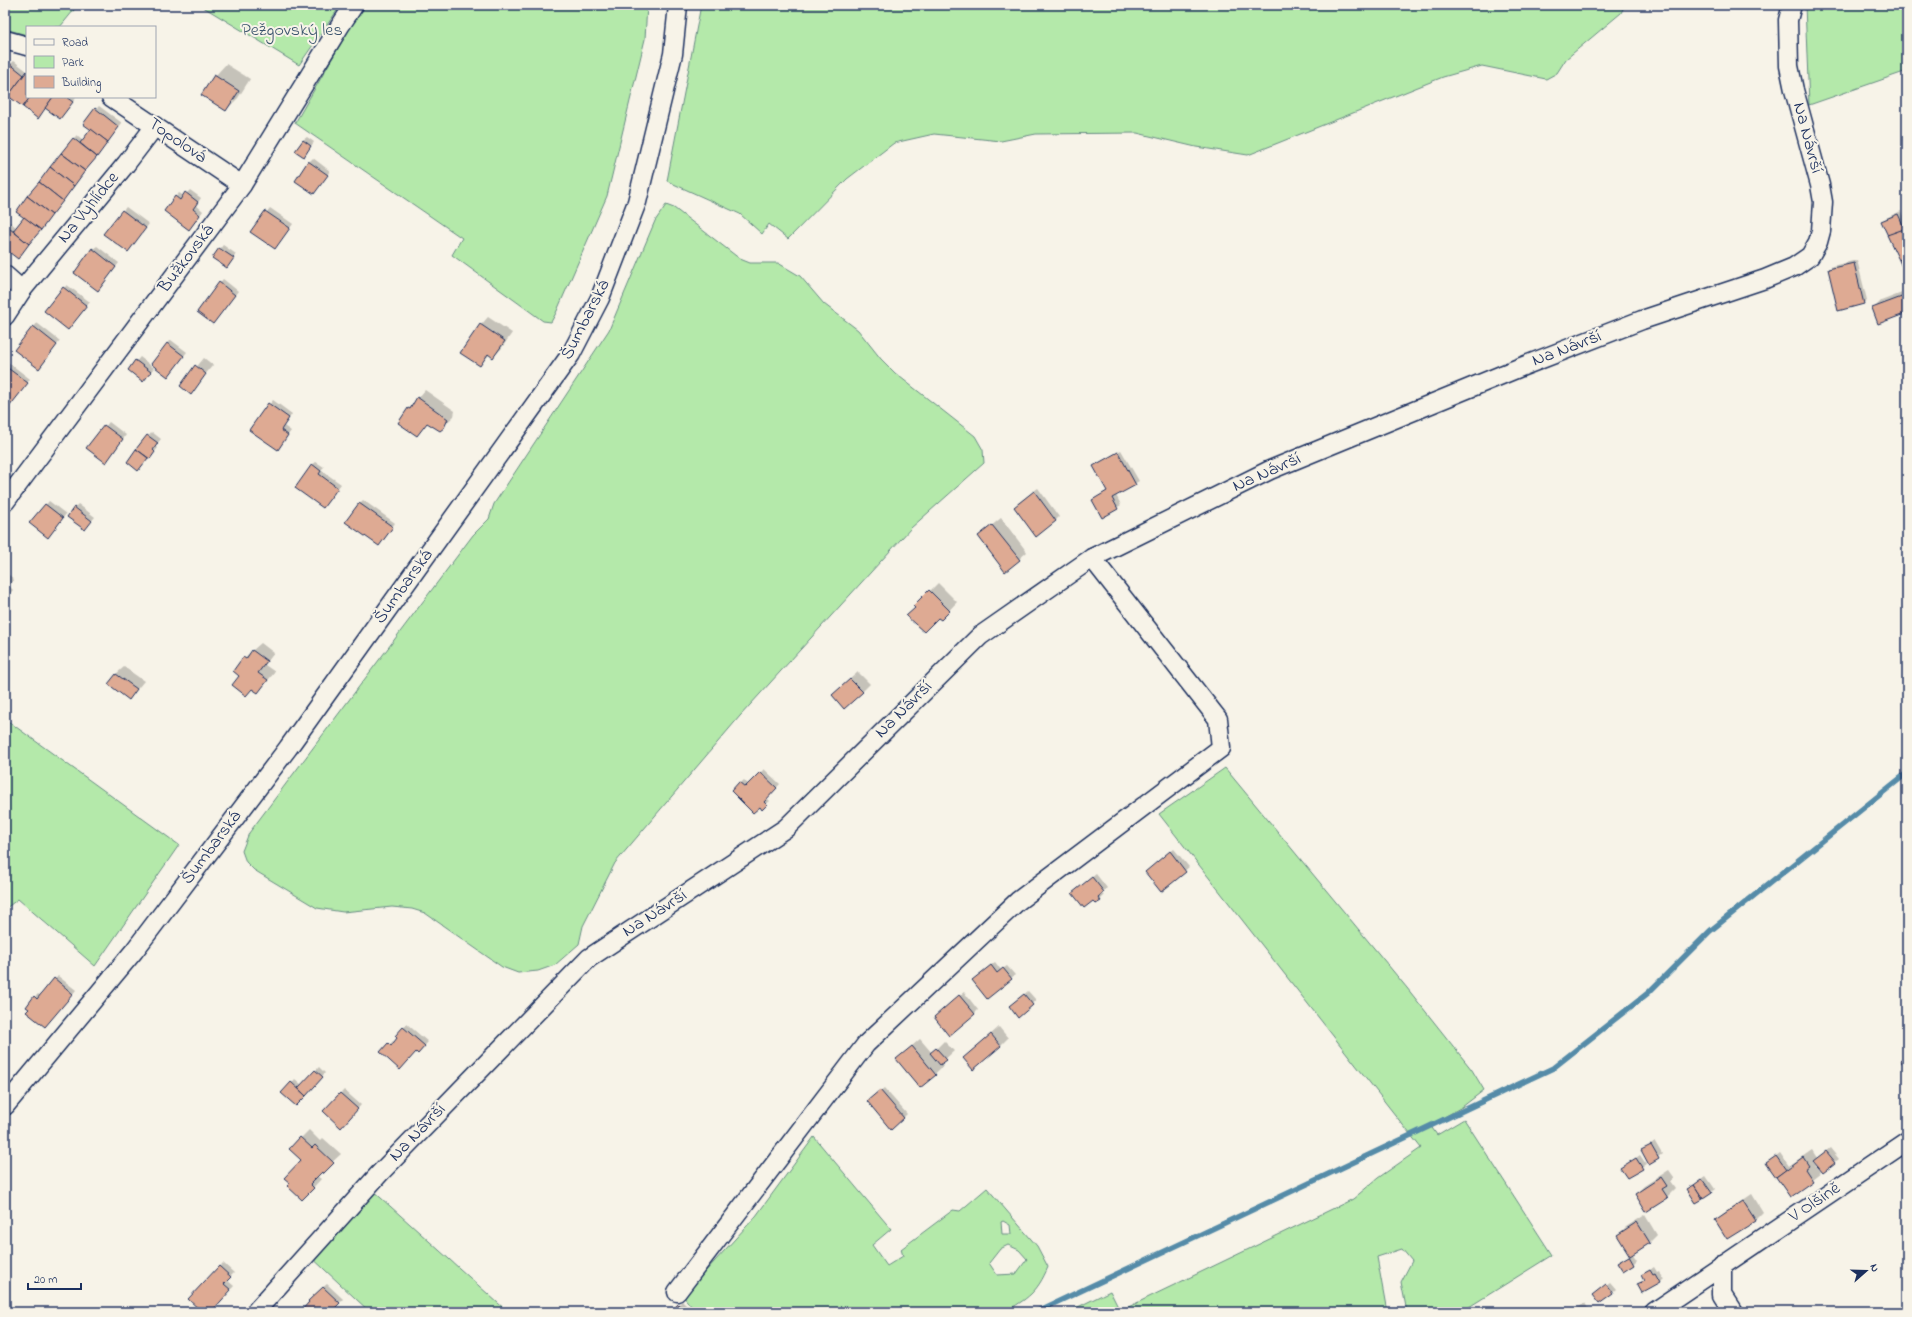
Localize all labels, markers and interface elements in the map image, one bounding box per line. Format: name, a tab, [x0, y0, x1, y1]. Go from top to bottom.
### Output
park label: Pežgovský les	[241, 18, 343, 45]
legend	[26, 26, 156, 98]
text: Road	[62, 34, 88, 52]
text: Park	[62, 54, 84, 72]
text: Building	[61, 74, 101, 93]
street label: Na Návrší	[1785, 100, 1829, 176]
street label: Topolová	[142, 112, 212, 170]
street label: Na Vyhlídce	[52, 166, 127, 250]
street label: Bužkovská	[152, 219, 222, 300]
street label: Šumbarská	[555, 275, 617, 365]
street label: Na Návrší	[1528, 324, 1606, 374]
street label: Na Návrší	[1229, 446, 1305, 500]
street label: Šumbarská	[368, 544, 440, 630]
street label: Na Návrší	[869, 675, 939, 745]
street label: Šumbarská	[176, 806, 248, 890]
street label: Na Návrší	[617, 883, 693, 945]
street label: Na Návrší	[383, 1098, 453, 1168]
street label: V Olšině	[1783, 1176, 1847, 1230]
north arrow	[1846, 1251, 1886, 1291]
text: N	[1866, 1262, 1883, 1274]
scale bar	[28, 1265, 81, 1291]
text: 20 m	[34, 1271, 57, 1289]

